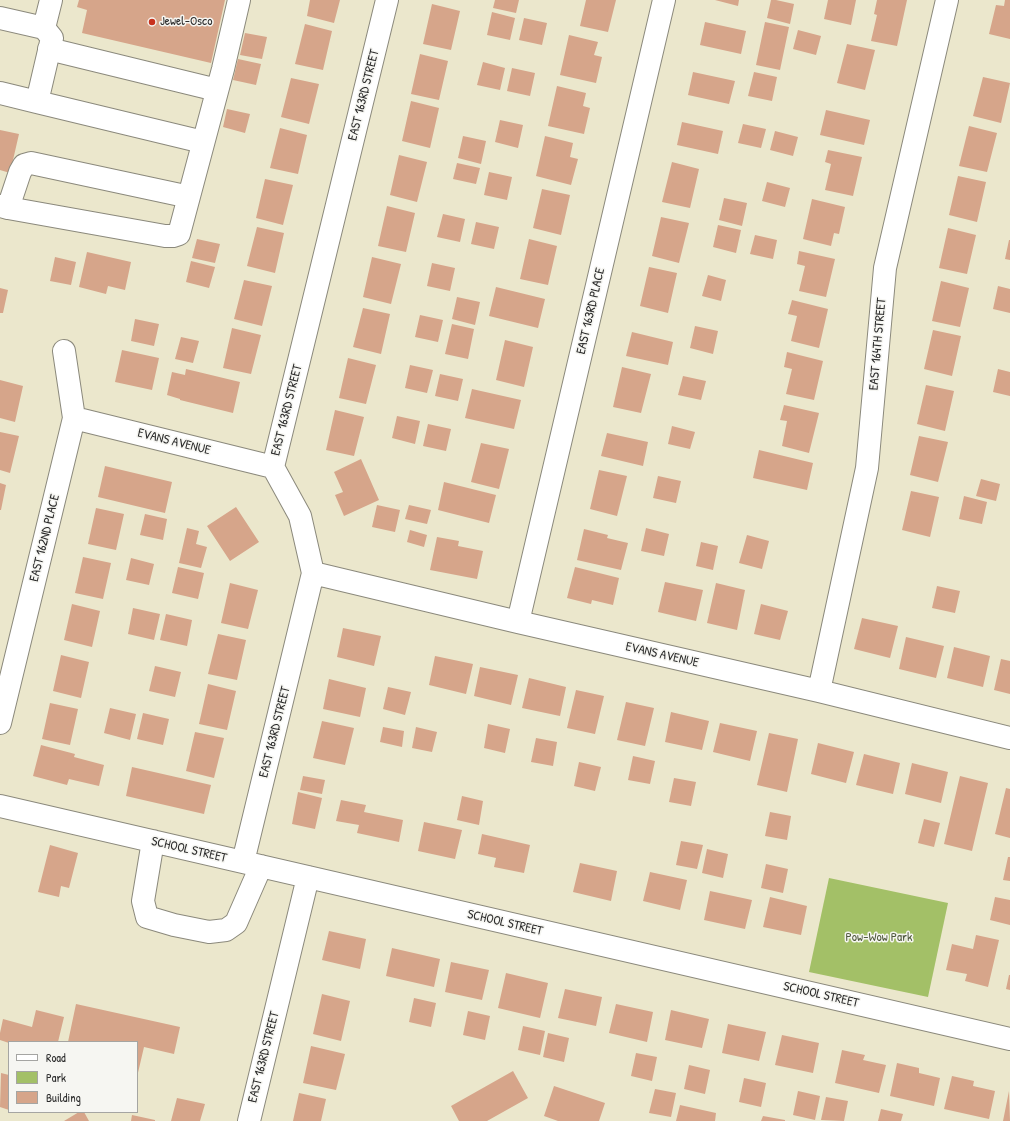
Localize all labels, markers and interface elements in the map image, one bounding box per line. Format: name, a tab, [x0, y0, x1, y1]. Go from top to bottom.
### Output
place label: Jewel-Osco	[160, 14, 212, 30]
marker: Jewel-Osco	[147, 17, 157, 27]
street label: EAST 163RD STREET	[345, 48, 383, 142]
street label: EAST 163RD PLACE	[573, 266, 609, 356]
street label: EAST 164TH STREET	[866, 297, 890, 391]
street label: EAST 163RD STREET	[268, 363, 306, 457]
street label: EVANS AVENUE	[136, 425, 212, 459]
street label: EAST 162ND PLACE	[27, 493, 63, 583]
street label: EVANS AVENUE	[624, 639, 700, 671]
street label: EAST 163RD STREET	[256, 685, 294, 779]
street label: SCHOOL STREET	[150, 834, 228, 866]
street label: SCHOOL STREET	[466, 907, 544, 939]
park label: Pow-Wow Park	[846, 930, 912, 946]
street label: SCHOOL STREET	[782, 979, 860, 1011]
street label: EAST 163RD STREET	[245, 1010, 283, 1104]
legend	[8, 1041, 138, 1113]
text: Road	[46, 1049, 66, 1066]
text: Park	[46, 1069, 66, 1086]
text: Building	[46, 1089, 81, 1106]

